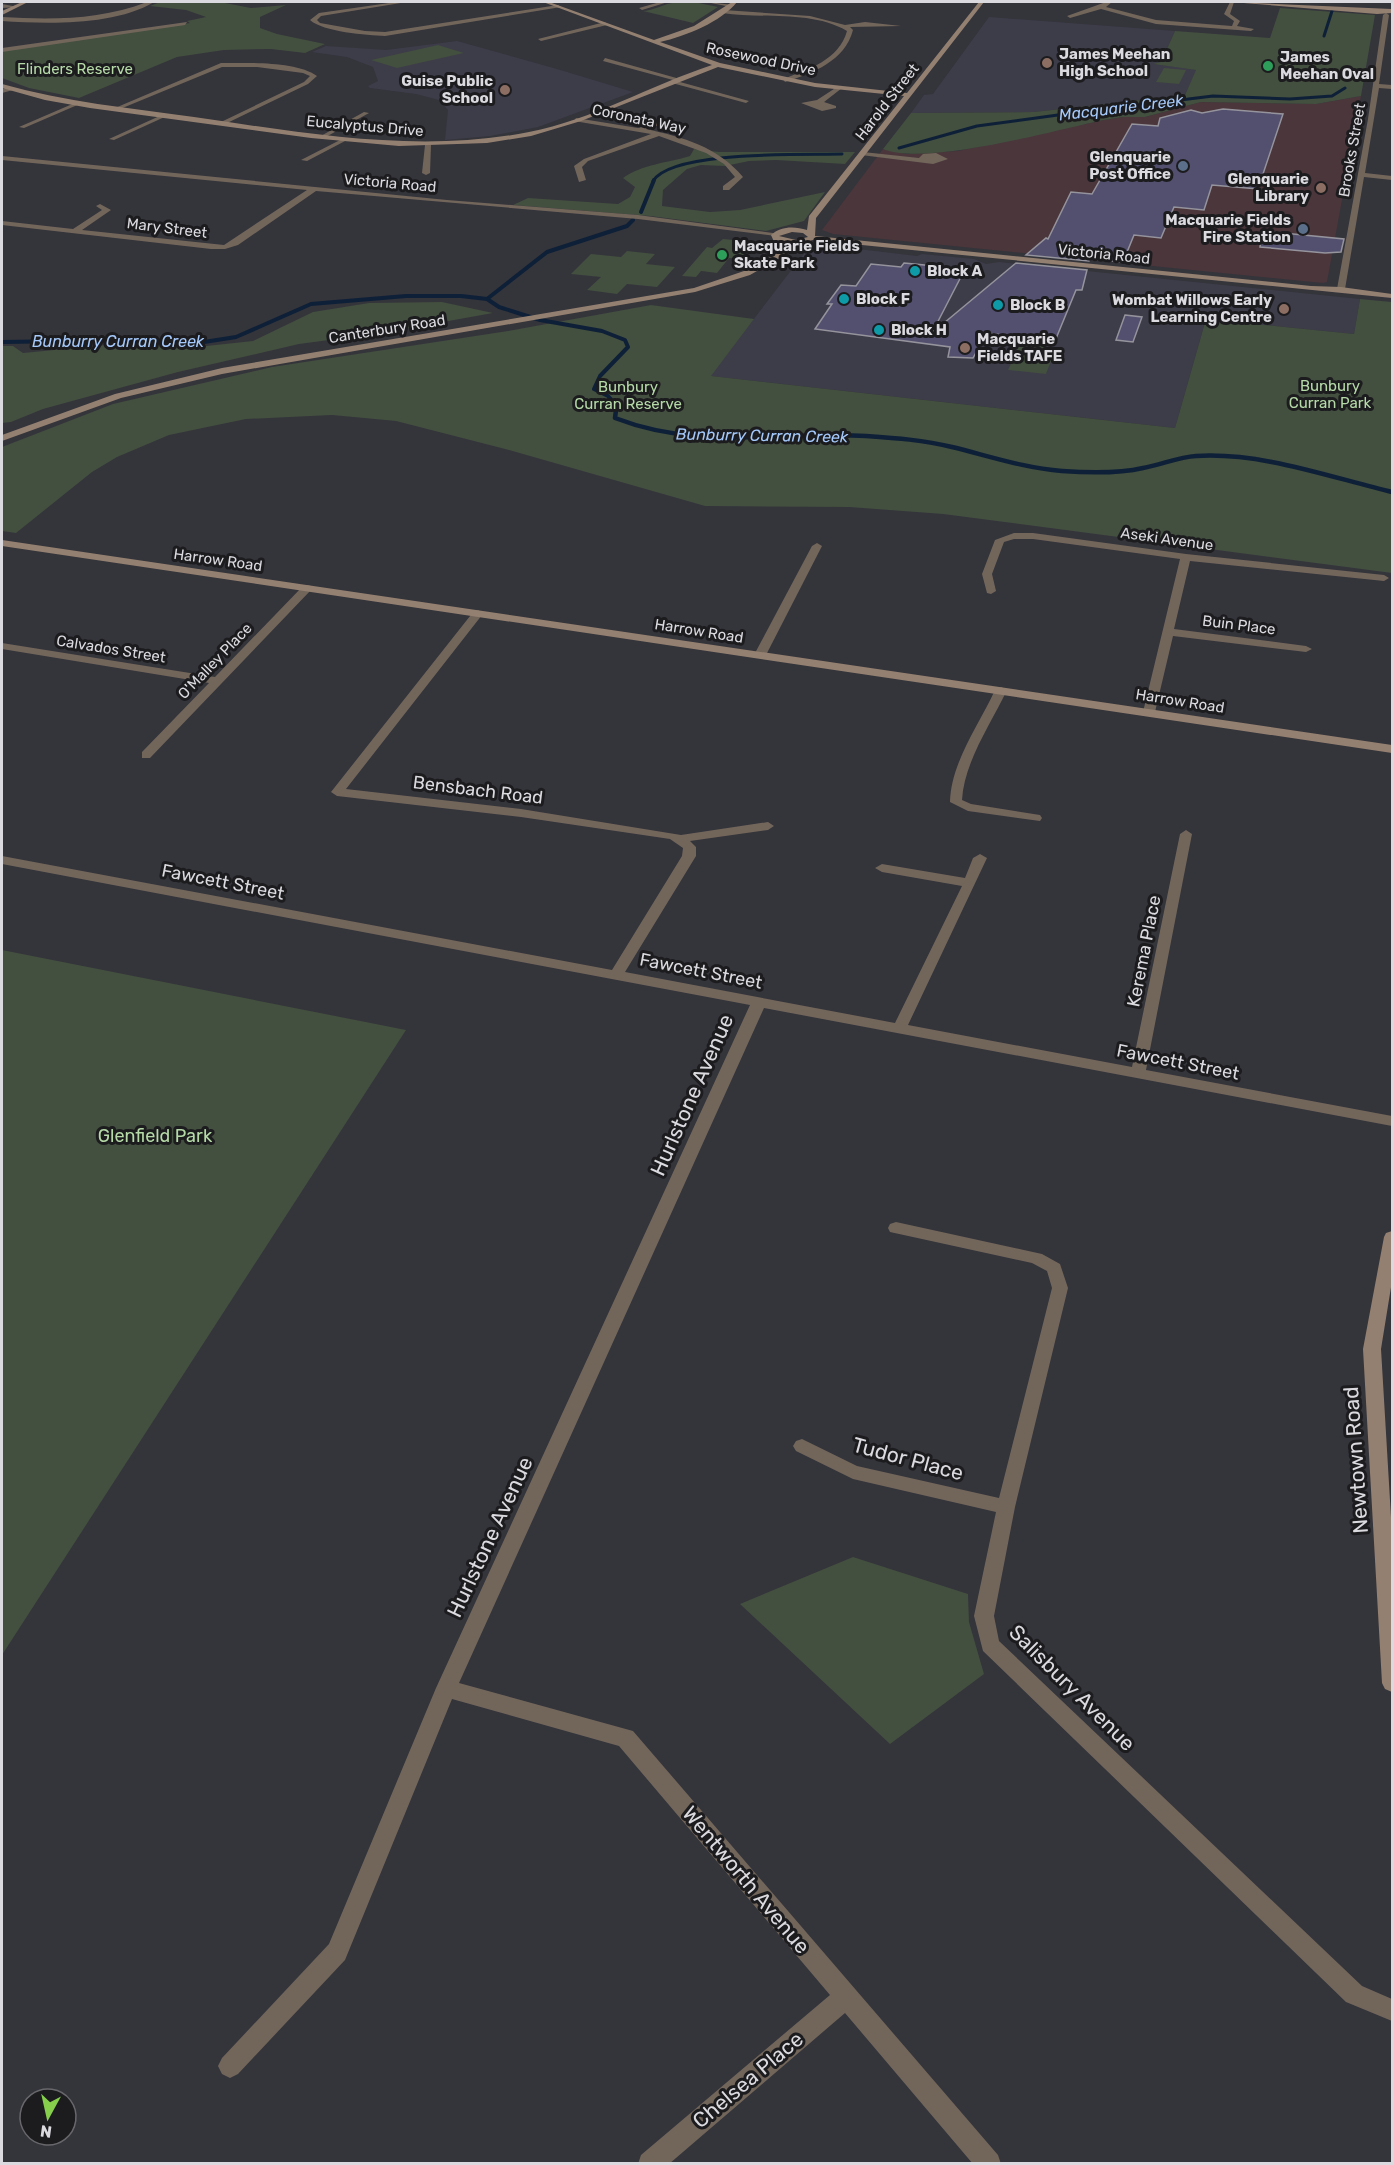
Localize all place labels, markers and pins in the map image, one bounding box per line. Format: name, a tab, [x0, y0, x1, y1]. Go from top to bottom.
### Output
place label: James Meehan High School	[1059, 45, 1171, 80]
place label: James Meehan Oval	[1280, 48, 1374, 83]
marker: James Meehan High School	[1040, 56, 1054, 70]
marker: James Meehan Oval	[1261, 59, 1275, 73]
place label: Guise Public School	[401, 72, 493, 107]
marker: Guise Public School	[498, 83, 512, 97]
place label: Glenquarie Post Office	[1089, 148, 1171, 183]
marker: Glenquarie Post Office	[1176, 159, 1190, 173]
place label: Glenquarie Library	[1227, 170, 1309, 205]
marker: Glenquarie Library	[1314, 181, 1328, 195]
place label: Macquarie Fields Fire Station	[1165, 211, 1291, 246]
marker: Macquarie Fields Fire Station	[1296, 222, 1310, 236]
place label: Macquarie Fields Skate Park	[734, 237, 860, 272]
marker: Macquarie Fields Skate Park	[715, 248, 729, 262]
place label: Block A	[927, 262, 982, 280]
marker: Block A	[908, 264, 922, 278]
place label: Block F	[856, 290, 910, 308]
place label: Wombat Willows Early Learning Centre	[1112, 291, 1272, 326]
marker: Block F	[837, 292, 851, 306]
place label: Block B	[1010, 296, 1065, 314]
marker: Block B	[991, 298, 1005, 312]
marker: Wombat Willows Early Learning Centre	[1277, 302, 1291, 316]
place label: Block H	[891, 321, 947, 339]
marker: Block H	[872, 323, 886, 337]
place label: Macquarie Fields TAFE	[977, 330, 1062, 365]
marker: Macquarie Fields TAFE	[958, 341, 972, 355]

